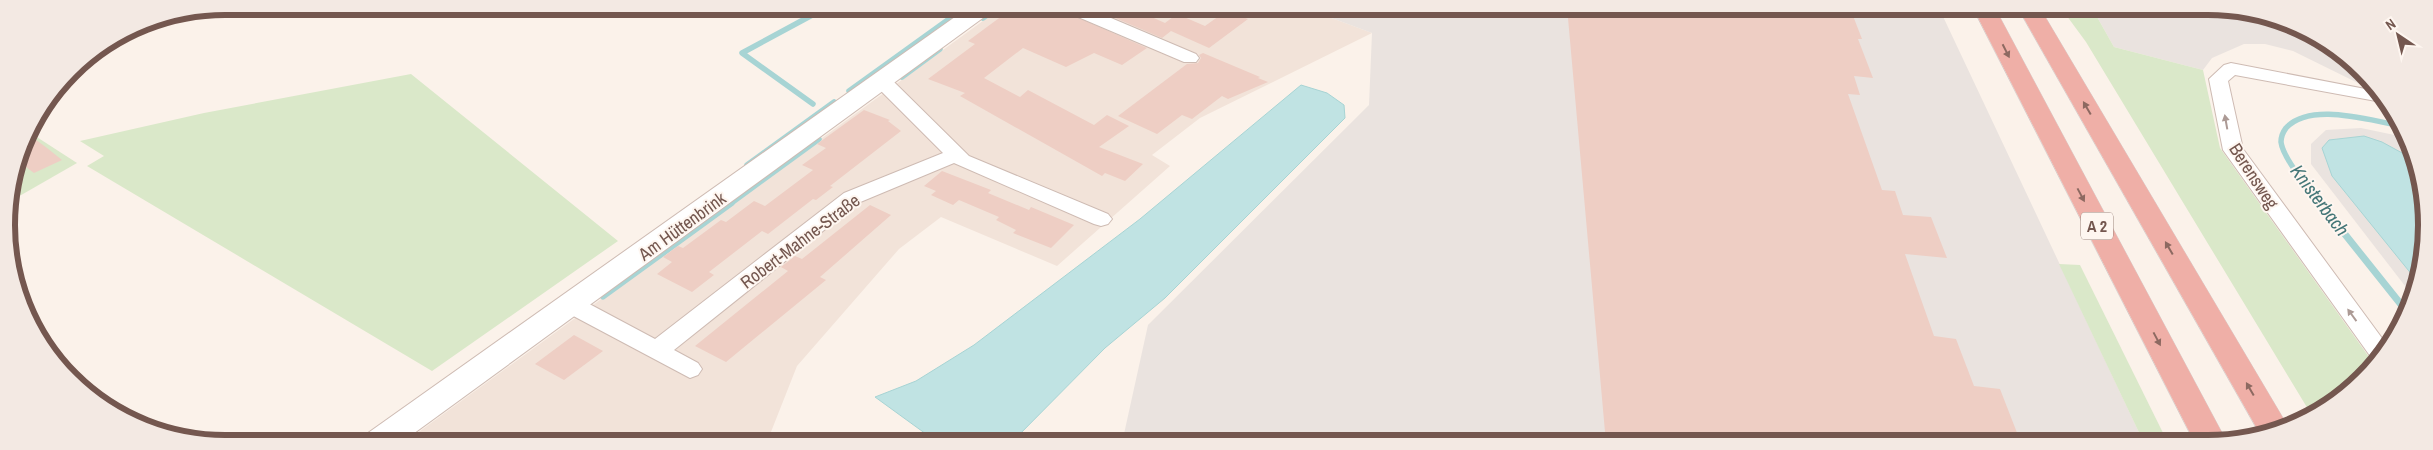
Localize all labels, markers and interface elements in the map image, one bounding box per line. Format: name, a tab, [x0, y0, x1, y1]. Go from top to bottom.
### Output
north arrow	[2373, 10, 2423, 60]
text: N	[2382, 15, 2399, 34]
one-way arrow	[2001, 44, 2010, 59]
one-way arrow	[2083, 101, 2092, 114]
one-way arrow	[2221, 113, 2229, 129]
street label: Berensweg	[2223, 138, 2285, 214]
water label: Knisterbach	[2285, 159, 2355, 241]
street label: Am Hüttenbrink	[632, 185, 731, 267]
street label: Robert-Mahne-Straße	[735, 188, 865, 294]
one-way arrow	[2077, 188, 2085, 203]
road number: A 2	[2081, 212, 2113, 240]
one-way arrow	[2165, 241, 2173, 256]
one-way arrow	[2347, 308, 2357, 322]
one-way arrow	[2153, 332, 2161, 346]
one-way arrow	[2246, 382, 2255, 395]

